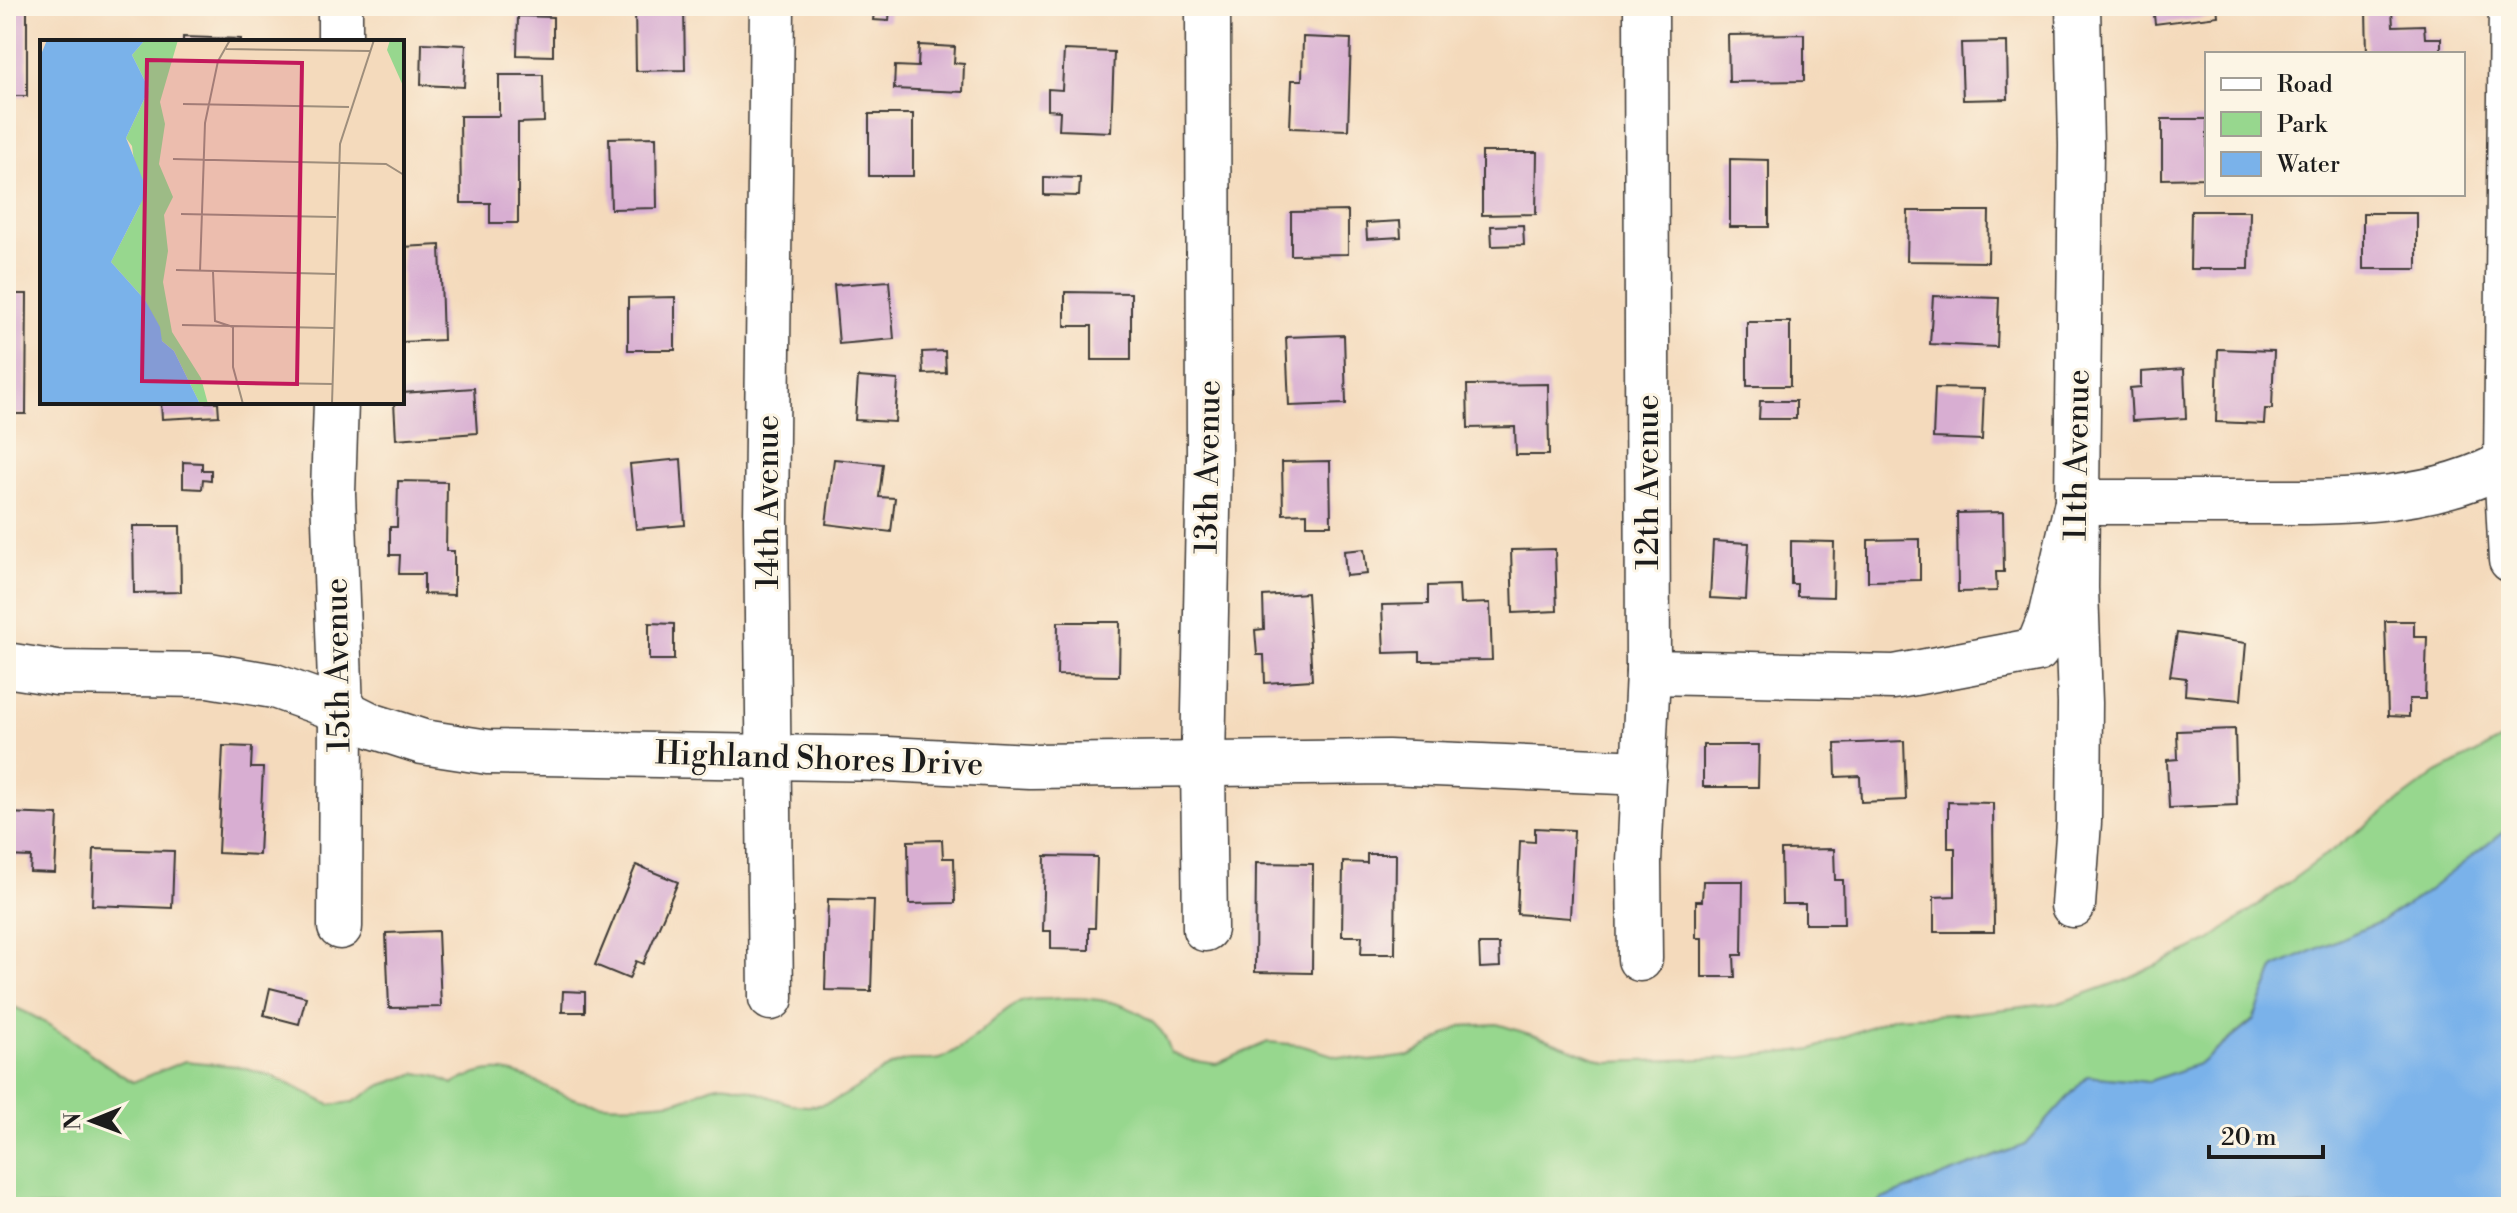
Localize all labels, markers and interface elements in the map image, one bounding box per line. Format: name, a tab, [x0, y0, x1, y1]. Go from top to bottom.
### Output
inset map	[40, 40, 404, 404]
legend	[2205, 52, 2465, 196]
text: Road	[2277, 70, 2333, 100]
text: Park	[2277, 110, 2328, 140]
text: Water	[2276, 150, 2340, 180]
street label: 11th Avenue	[2056, 369, 2098, 541]
street label: 13th Avenue	[1186, 380, 1230, 554]
street label: 12th Avenue	[1628, 394, 1668, 570]
street label: 14th Avenue	[748, 415, 788, 589]
street label: 15th Avenue	[316, 578, 360, 752]
street label: Highland Shores Drive	[654, 733, 984, 785]
north arrow	[52, 1081, 132, 1161]
scale bar	[2209, 1109, 2323, 1159]
text: N	[60, 1112, 87, 1130]
text: 20 m	[2221, 1123, 2277, 1153]

